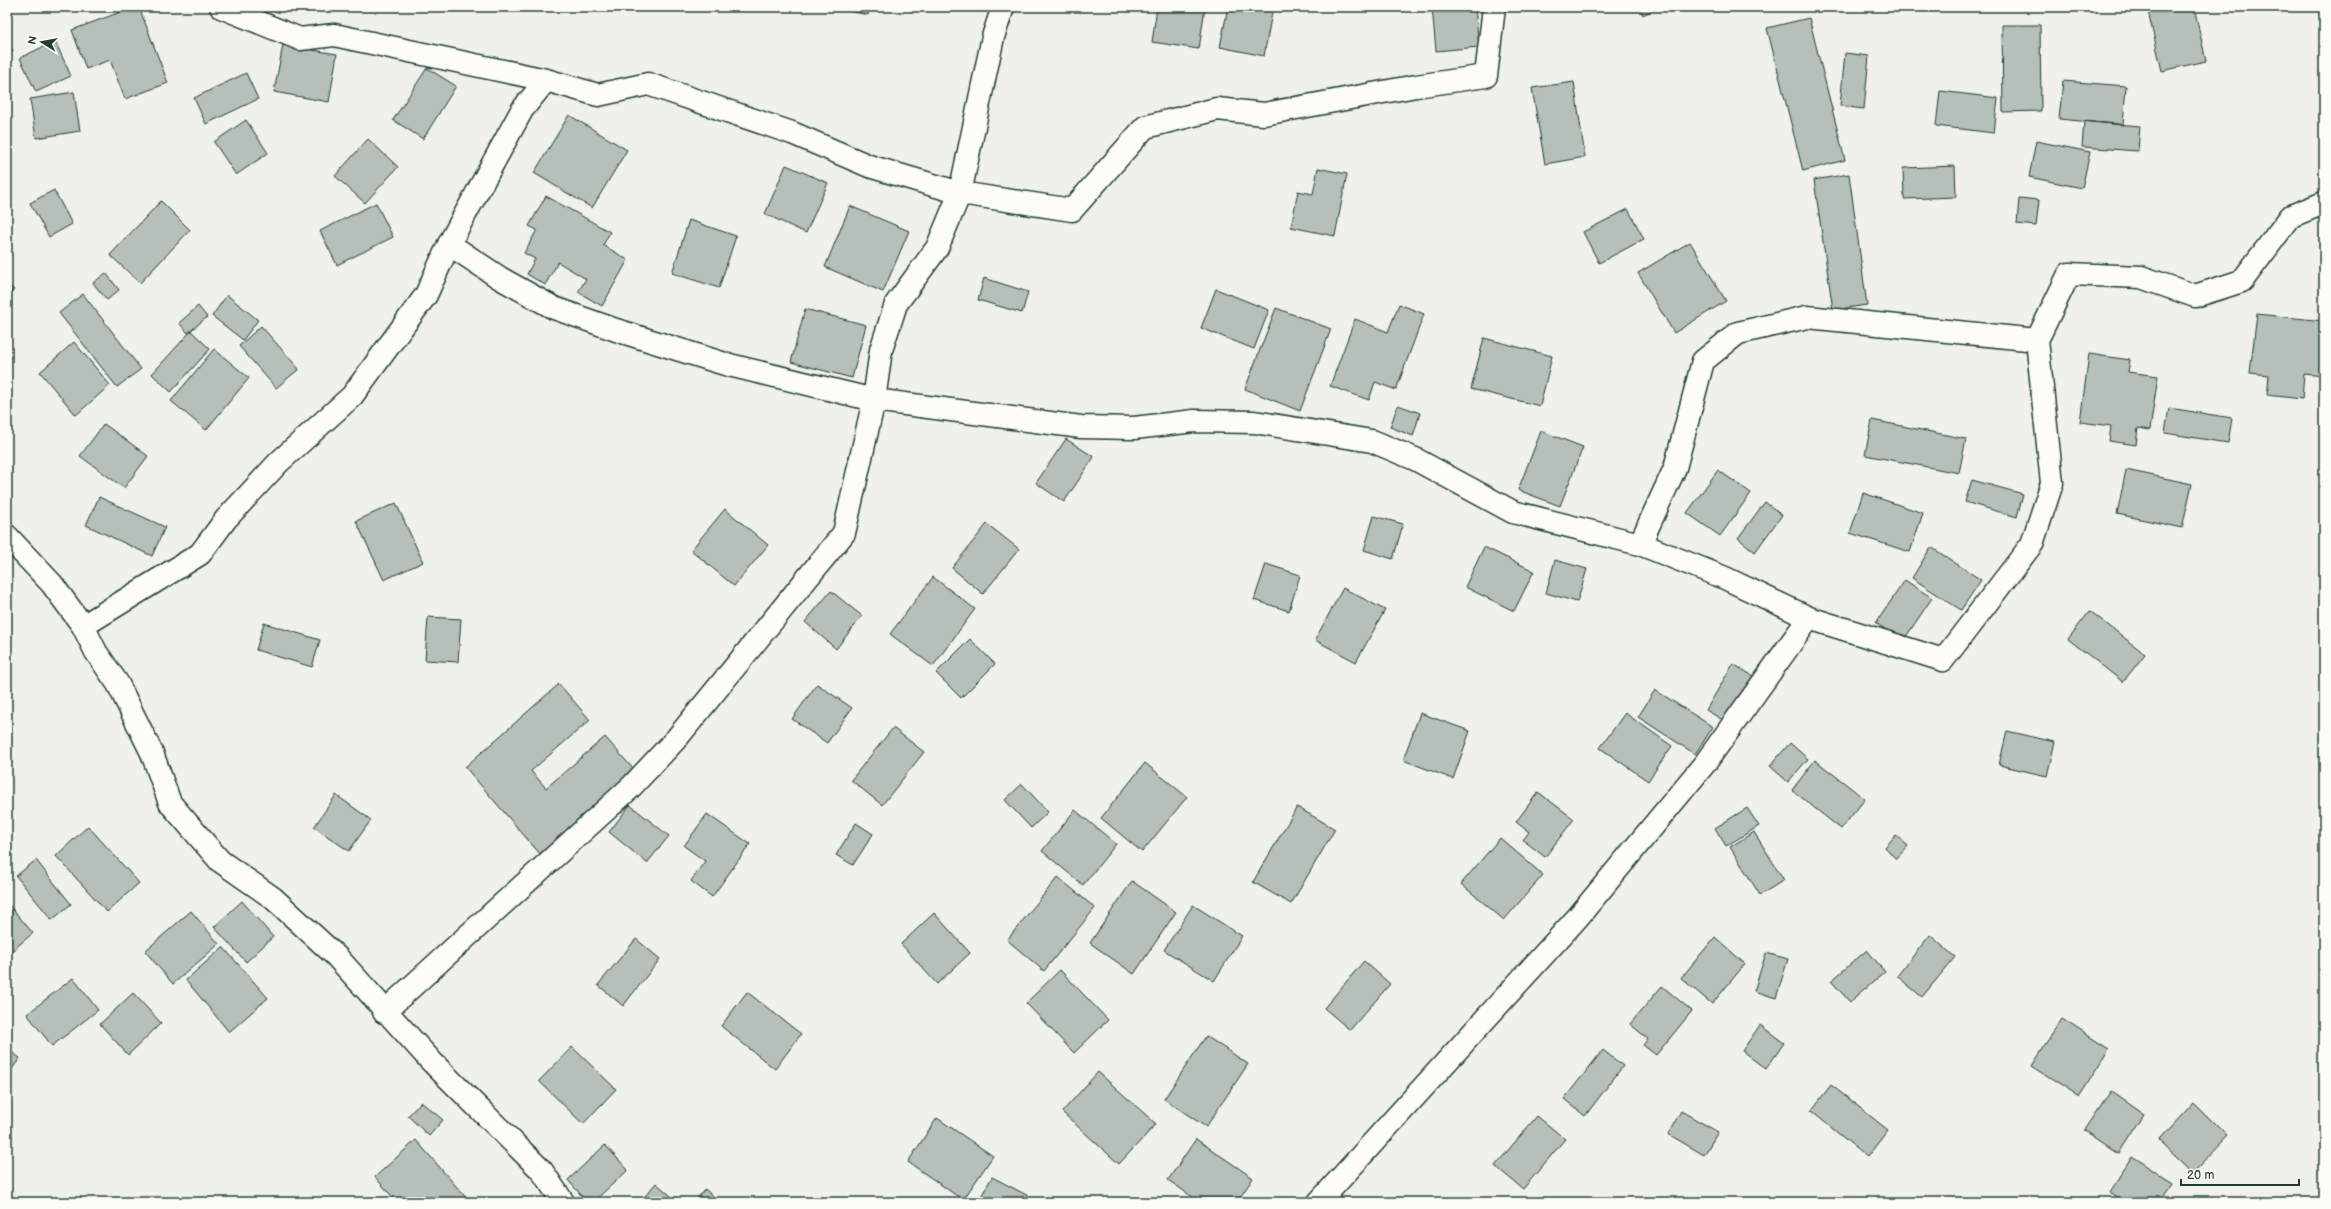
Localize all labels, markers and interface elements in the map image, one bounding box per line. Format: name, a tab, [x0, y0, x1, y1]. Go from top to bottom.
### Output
north arrow	[22, 22, 62, 62]
text: N	[26, 35, 40, 45]
scale bar	[2181, 1161, 2299, 1187]
text: 20 m	[2187, 1168, 2214, 1183]

